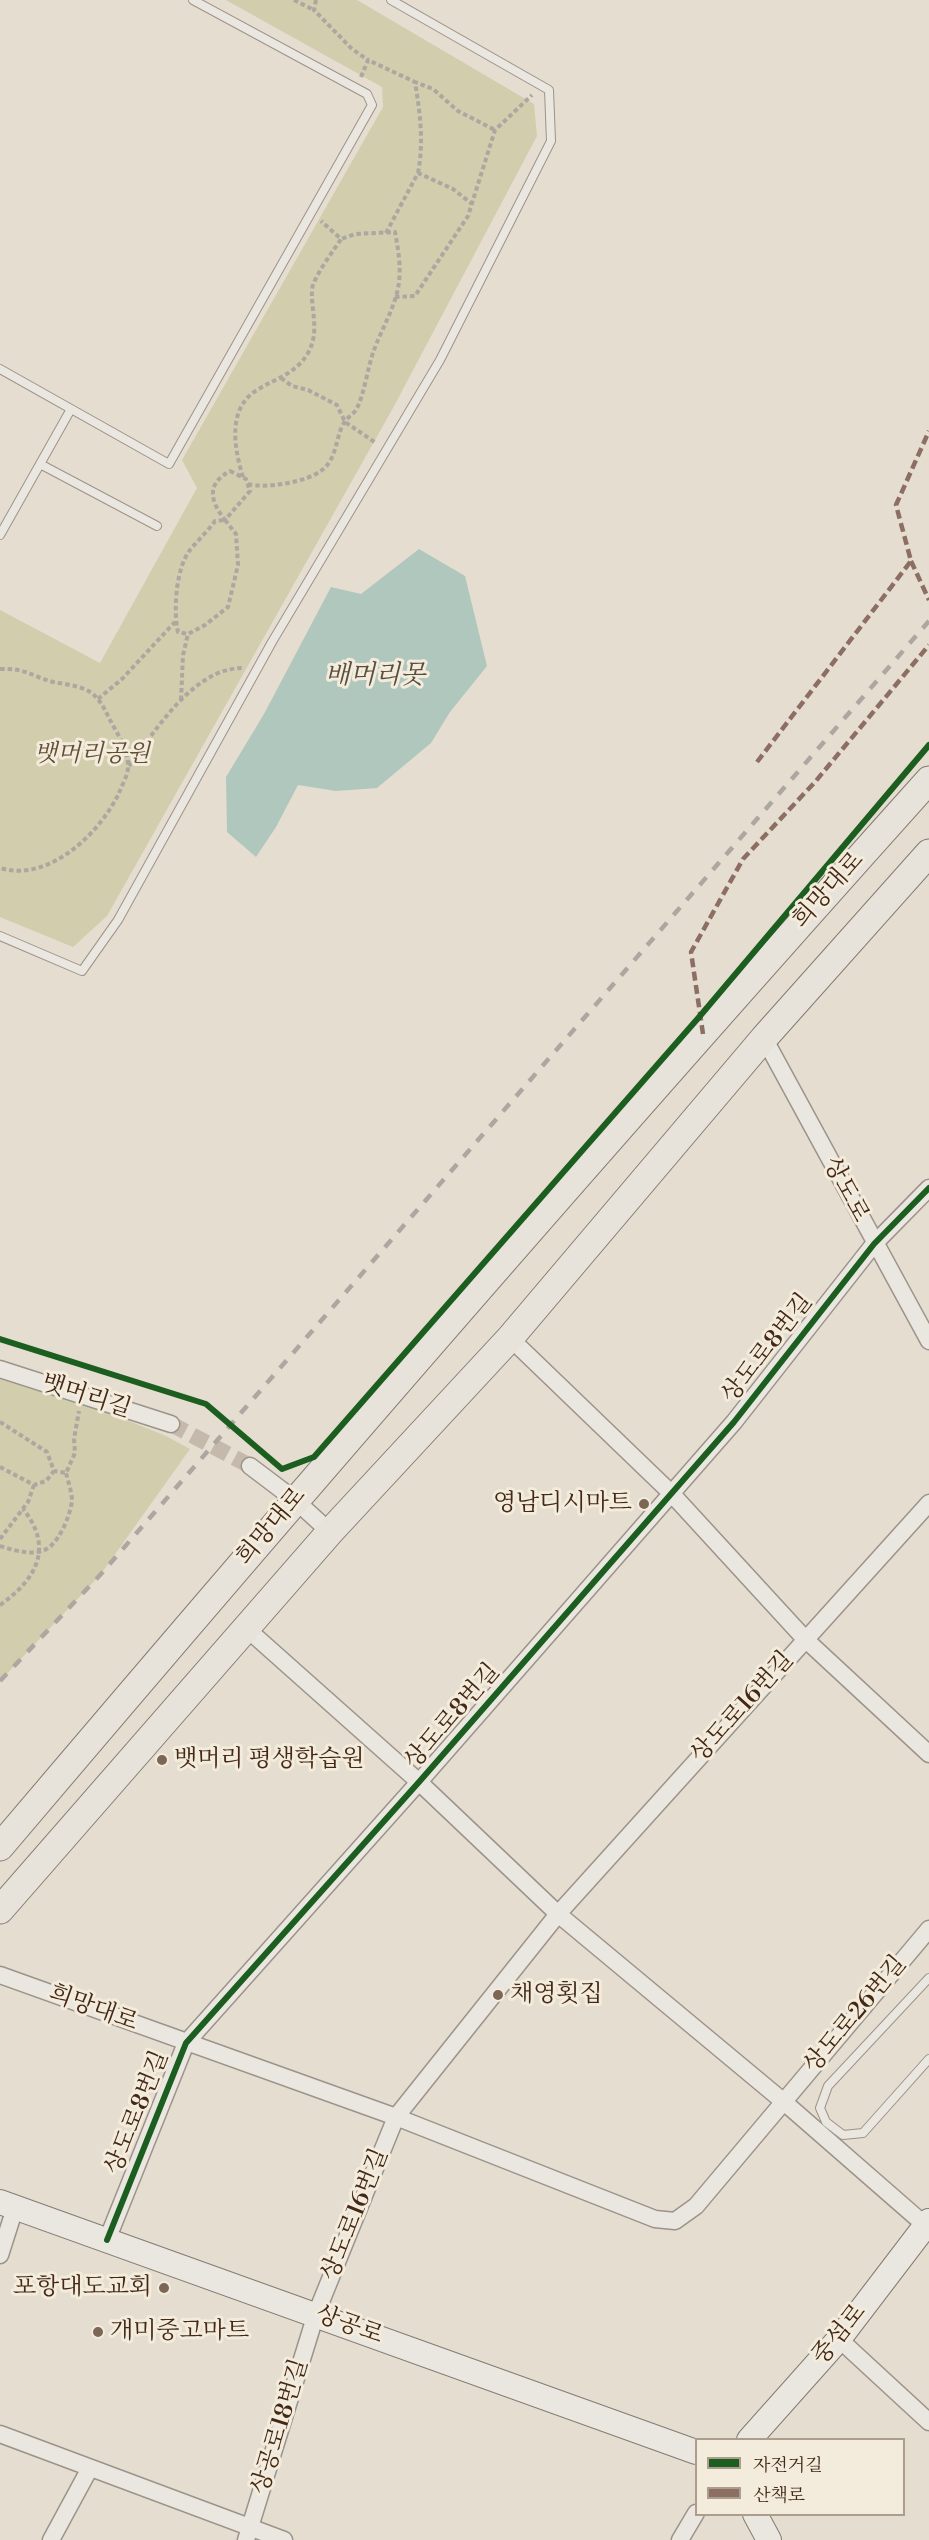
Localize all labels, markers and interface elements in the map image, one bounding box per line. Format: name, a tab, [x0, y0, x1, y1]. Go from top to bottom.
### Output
water label: 배머리못	[325, 661, 425, 693]
park label: 뱃머리공원	[34, 741, 150, 769]
street label: 희망대로	[787, 847, 871, 935]
street label: 상도로	[816, 1153, 874, 1227]
street label: 상도로8번길	[716, 1289, 820, 1409]
street label: 뱃머리길	[37, 1369, 135, 1425]
street label: 희망대로	[231, 1482, 313, 1572]
place label: 영남디시마트	[493, 1490, 632, 1518]
marker: 영남디시마트	[637, 1497, 651, 1511]
street label: 상도로16번길	[685, 1646, 801, 1770]
street label: 상도로8번길	[399, 1658, 507, 1776]
place label: 뱃머리 평생학습원	[174, 1746, 364, 1774]
marker: 뱃머리 평생학습원	[155, 1753, 169, 1767]
street label: 상도로26번길	[799, 1951, 913, 2079]
street label: 희망대로	[45, 1980, 141, 2038]
place label: 채영횟집	[510, 1981, 603, 2009]
marker: 채영횟집	[491, 1988, 505, 2002]
street label: 상도로8번길	[100, 2047, 176, 2179]
street label: 상도로16번길	[316, 2145, 396, 2285]
place label: 포항대도교회	[13, 2274, 152, 2302]
marker: 포항대도교회	[157, 2281, 171, 2295]
street label: 중섬로	[807, 2299, 873, 2371]
street label: 상공로	[311, 2301, 387, 2351]
place label: 개미중고마트	[110, 2318, 249, 2346]
marker: 개미중고마트	[91, 2325, 105, 2339]
street label: 상공로18번길	[247, 2356, 315, 2498]
legend	[695, 2438, 905, 2516]
text: 자전거길	[753, 2454, 823, 2477]
text: 산책로	[753, 2484, 805, 2507]

